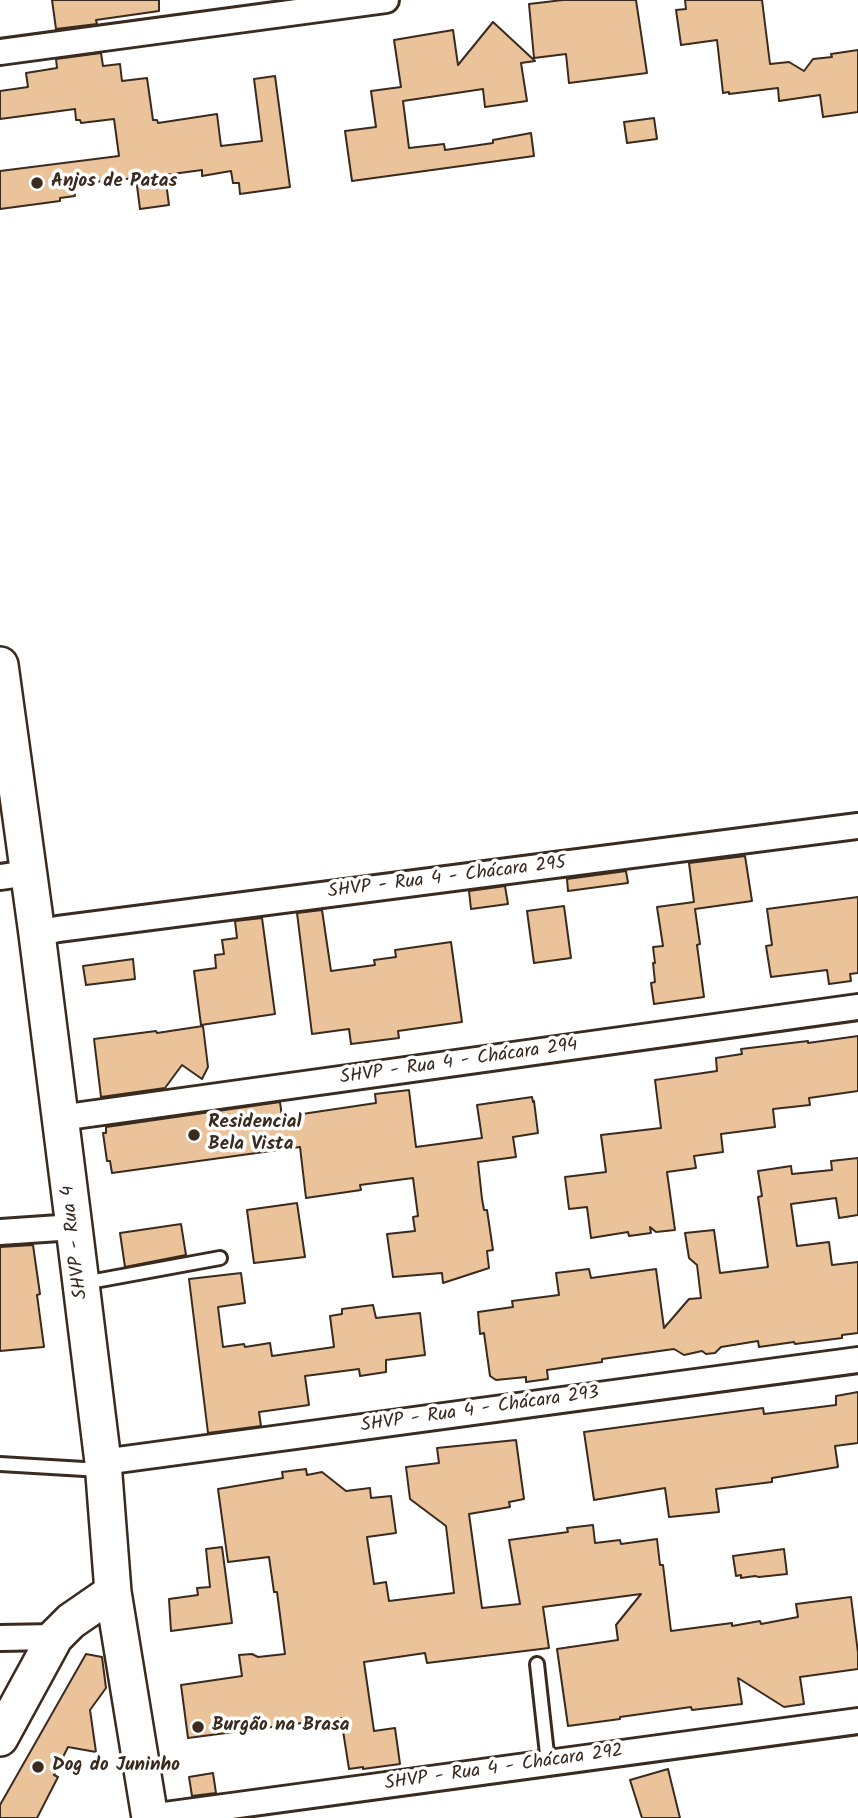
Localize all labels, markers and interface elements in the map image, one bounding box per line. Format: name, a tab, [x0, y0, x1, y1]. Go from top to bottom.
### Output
place label: Anjos de Patas	[51, 172, 177, 194]
marker: Anjos de Patas	[29, 175, 45, 191]
street label: SHVP - Rua 4 - Chácara 295	[327, 853, 567, 905]
street label: SHVP - Rua 4 - Chácara 294	[339, 1035, 579, 1091]
place label: Residencial Bela Vista	[208, 1113, 302, 1157]
marker: Residencial Bela Vista	[186, 1127, 202, 1143]
street label: SHVP - Rua 4	[58, 1184, 94, 1300]
street label: SHVP - Rua 4 - Chácara 293	[359, 1383, 601, 1439]
place label: Burgão na Brasa	[212, 1716, 349, 1738]
marker: Burgão na Brasa	[190, 1719, 206, 1735]
street label: SHVP - Rua 4 - Chácara 292	[383, 1741, 625, 1797]
place label: Dog do Juninho	[52, 1756, 180, 1778]
marker: Dog do Juninho	[30, 1759, 46, 1775]

